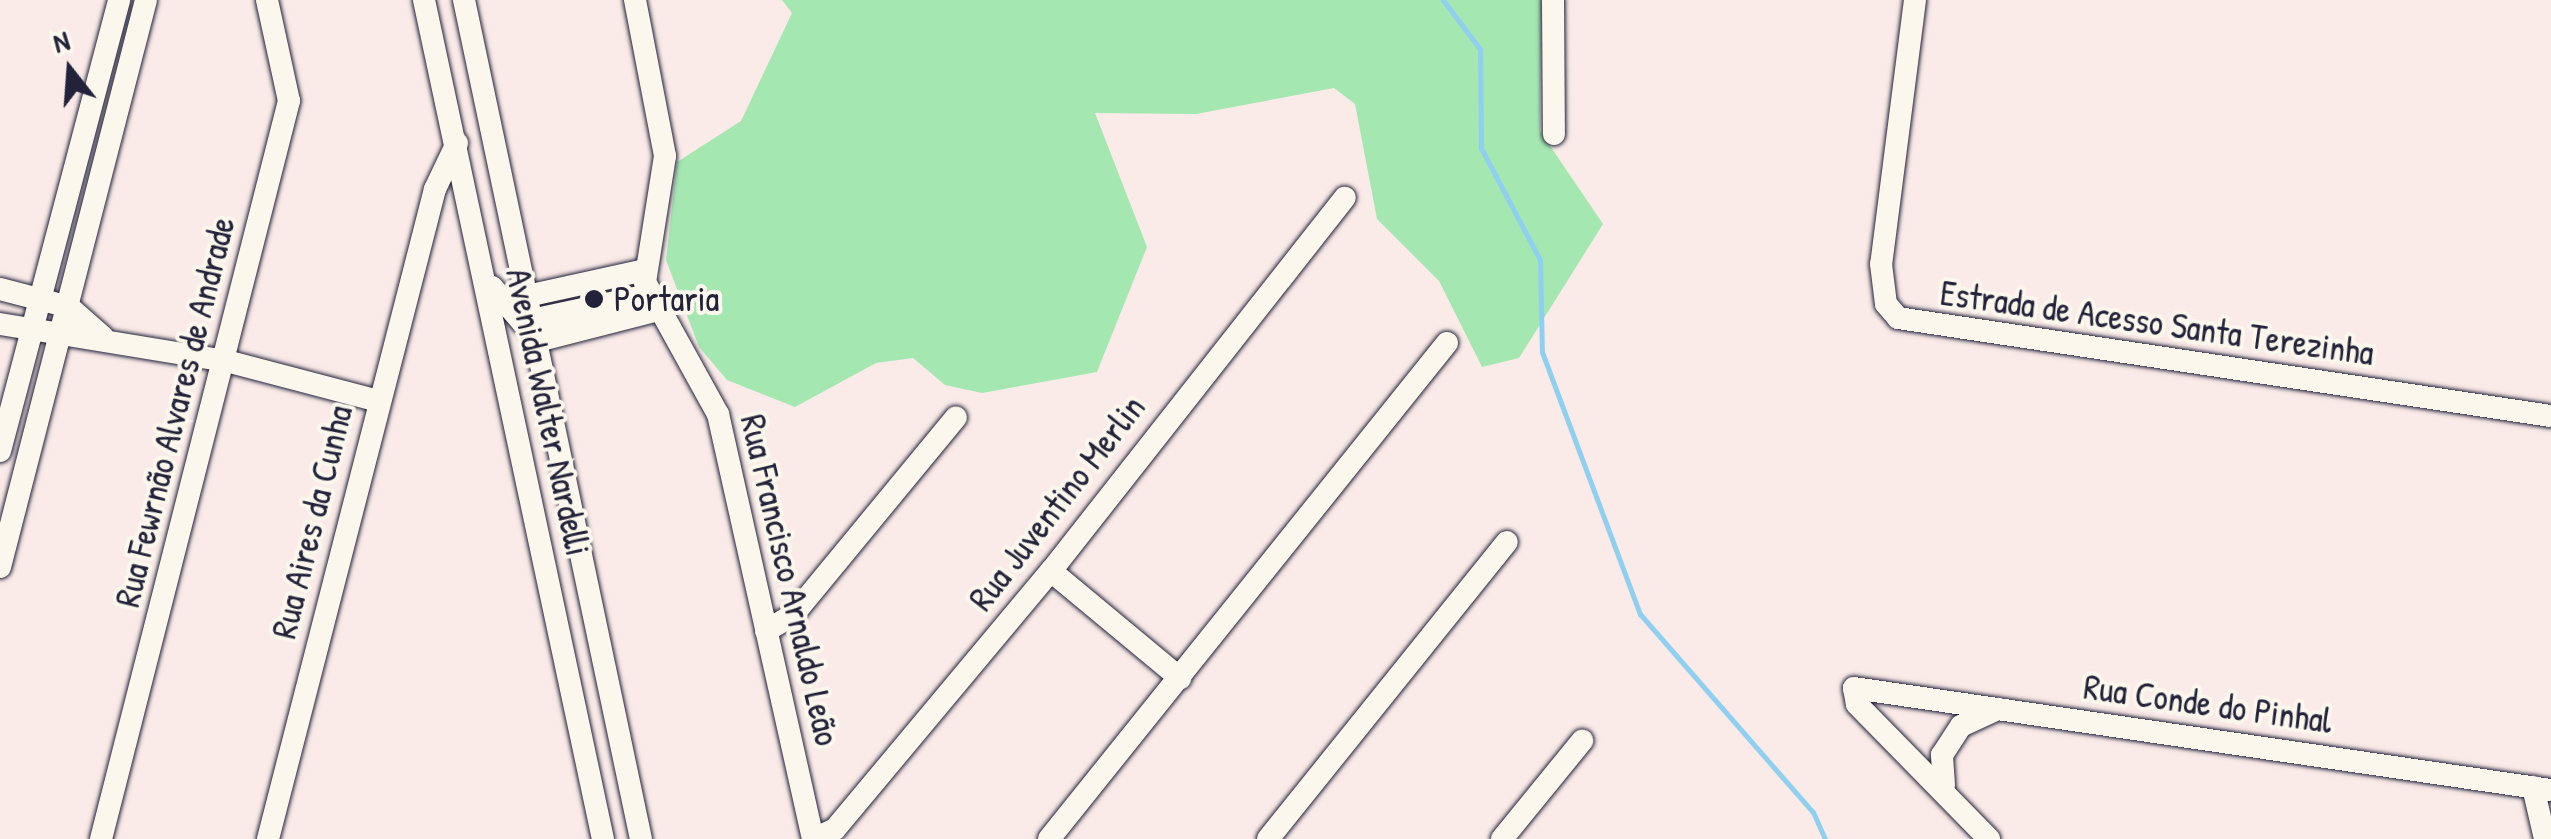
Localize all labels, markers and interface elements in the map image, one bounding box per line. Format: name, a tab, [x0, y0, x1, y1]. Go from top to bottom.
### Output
north arrow	[20, 20, 120, 120]
text: N	[49, 21, 74, 62]
street label: Rua Fewrnão Alvares de Andrade	[106, 213, 244, 611]
street label: Avenida Walter Nardelli	[497, 265, 599, 559]
street label: Estrada de Acesso Santa Terezinha	[1938, 272, 2376, 374]
place label: Portaria	[614, 278, 719, 320]
marker: Portaria	[583, 288, 605, 310]
street label: Rua Juventino Merlin	[960, 387, 1154, 619]
street label: Rua Aires da Cunha	[263, 401, 361, 643]
street label: Rua Francisco Arnaldo Leão	[731, 410, 849, 750]
street label: Rua Conde do Pinhal	[2081, 666, 2335, 742]

